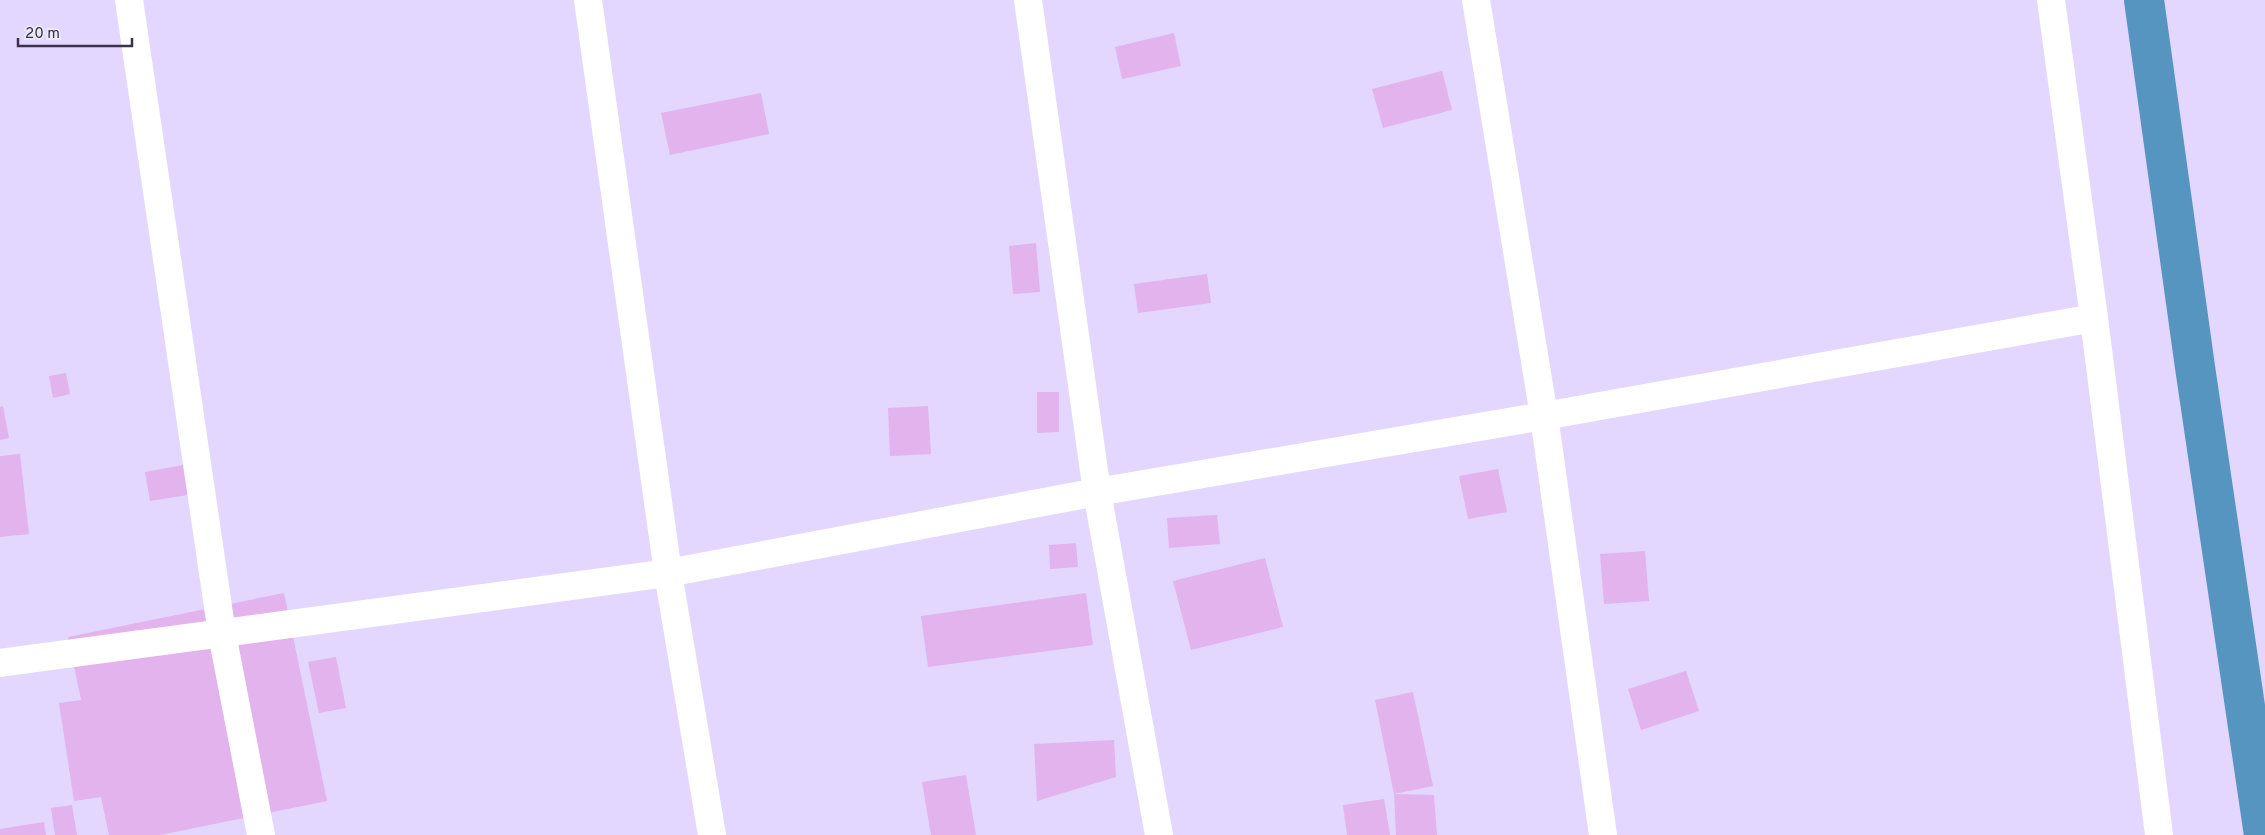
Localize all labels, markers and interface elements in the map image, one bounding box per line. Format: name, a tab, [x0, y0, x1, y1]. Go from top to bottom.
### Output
scale bar	[18, 15, 131, 47]
text: 20 m	[25, 25, 60, 44]

